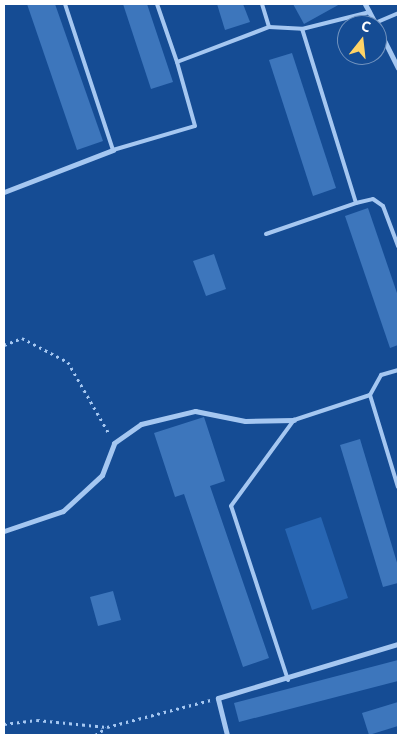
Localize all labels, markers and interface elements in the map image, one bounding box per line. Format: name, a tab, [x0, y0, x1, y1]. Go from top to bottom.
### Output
north arrow	[337, 15, 387, 65]
text: С	[359, 16, 373, 36]

